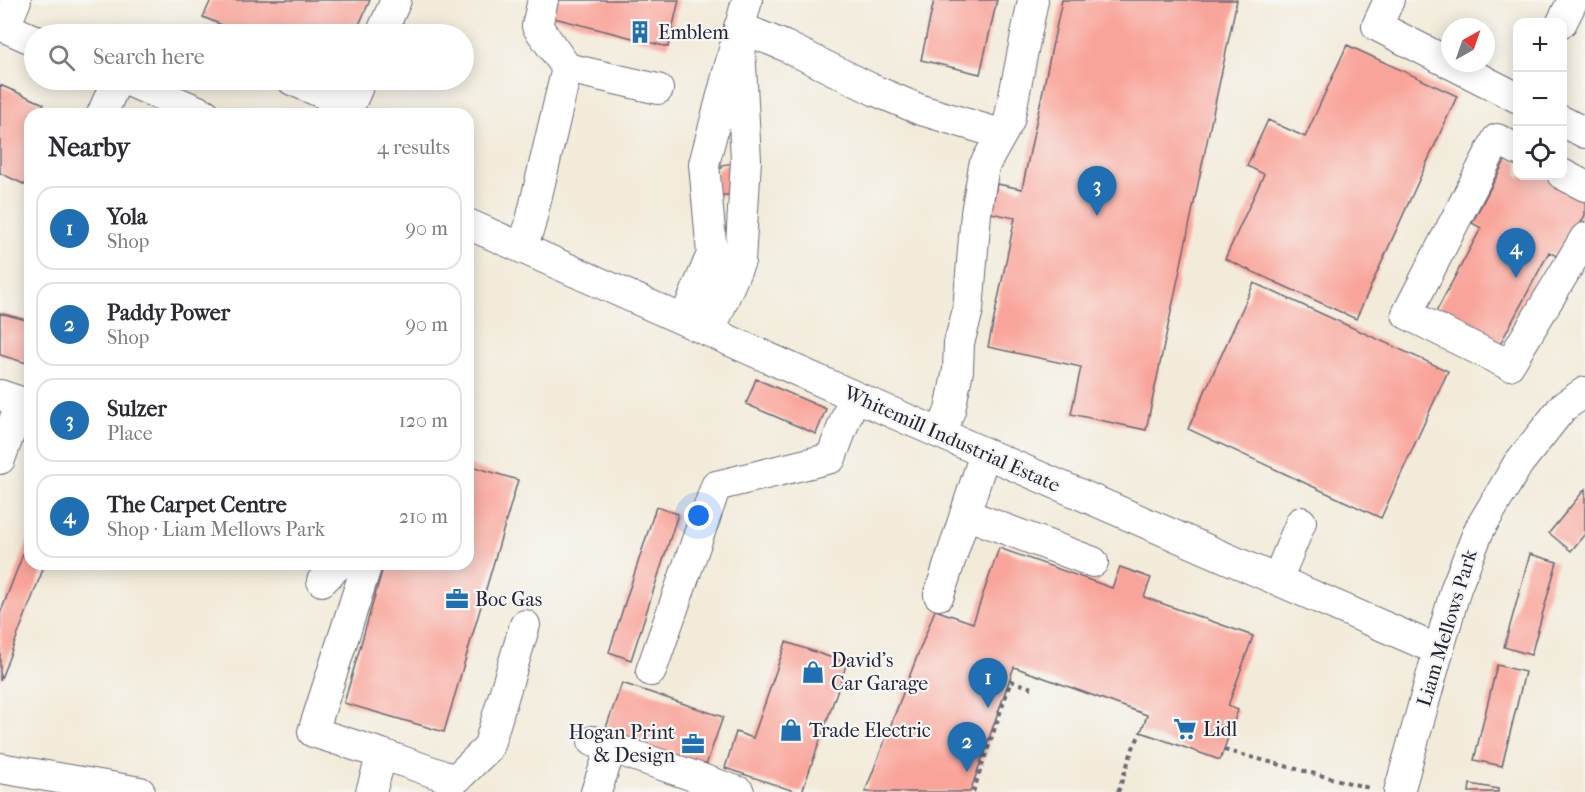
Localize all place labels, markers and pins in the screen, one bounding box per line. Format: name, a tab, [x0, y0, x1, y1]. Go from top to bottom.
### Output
building icon: Emblem	[627, 19, 653, 45]
place label: Emblem	[658, 21, 729, 44]
pin: 3	[1078, 166, 1116, 216]
pin: 4	[1496, 228, 1536, 278]
office icon: Boc Gas	[444, 586, 470, 612]
place label: Boc Gas	[475, 588, 542, 611]
place label: David's Car Garage	[831, 649, 928, 695]
pin: 1	[968, 658, 1008, 708]
shop icon: David's Car Garage	[800, 659, 826, 685]
supermarket icon: Lidl	[1172, 716, 1198, 742]
shop icon: Trade Electric	[778, 717, 804, 743]
place label: Lidl	[1203, 718, 1238, 741]
place label: Trade Electric	[809, 719, 931, 742]
place label: Hogan Print & Design	[568, 721, 675, 767]
pin: 2	[948, 722, 986, 772]
office icon: Hogan Print & Design	[680, 731, 706, 757]

